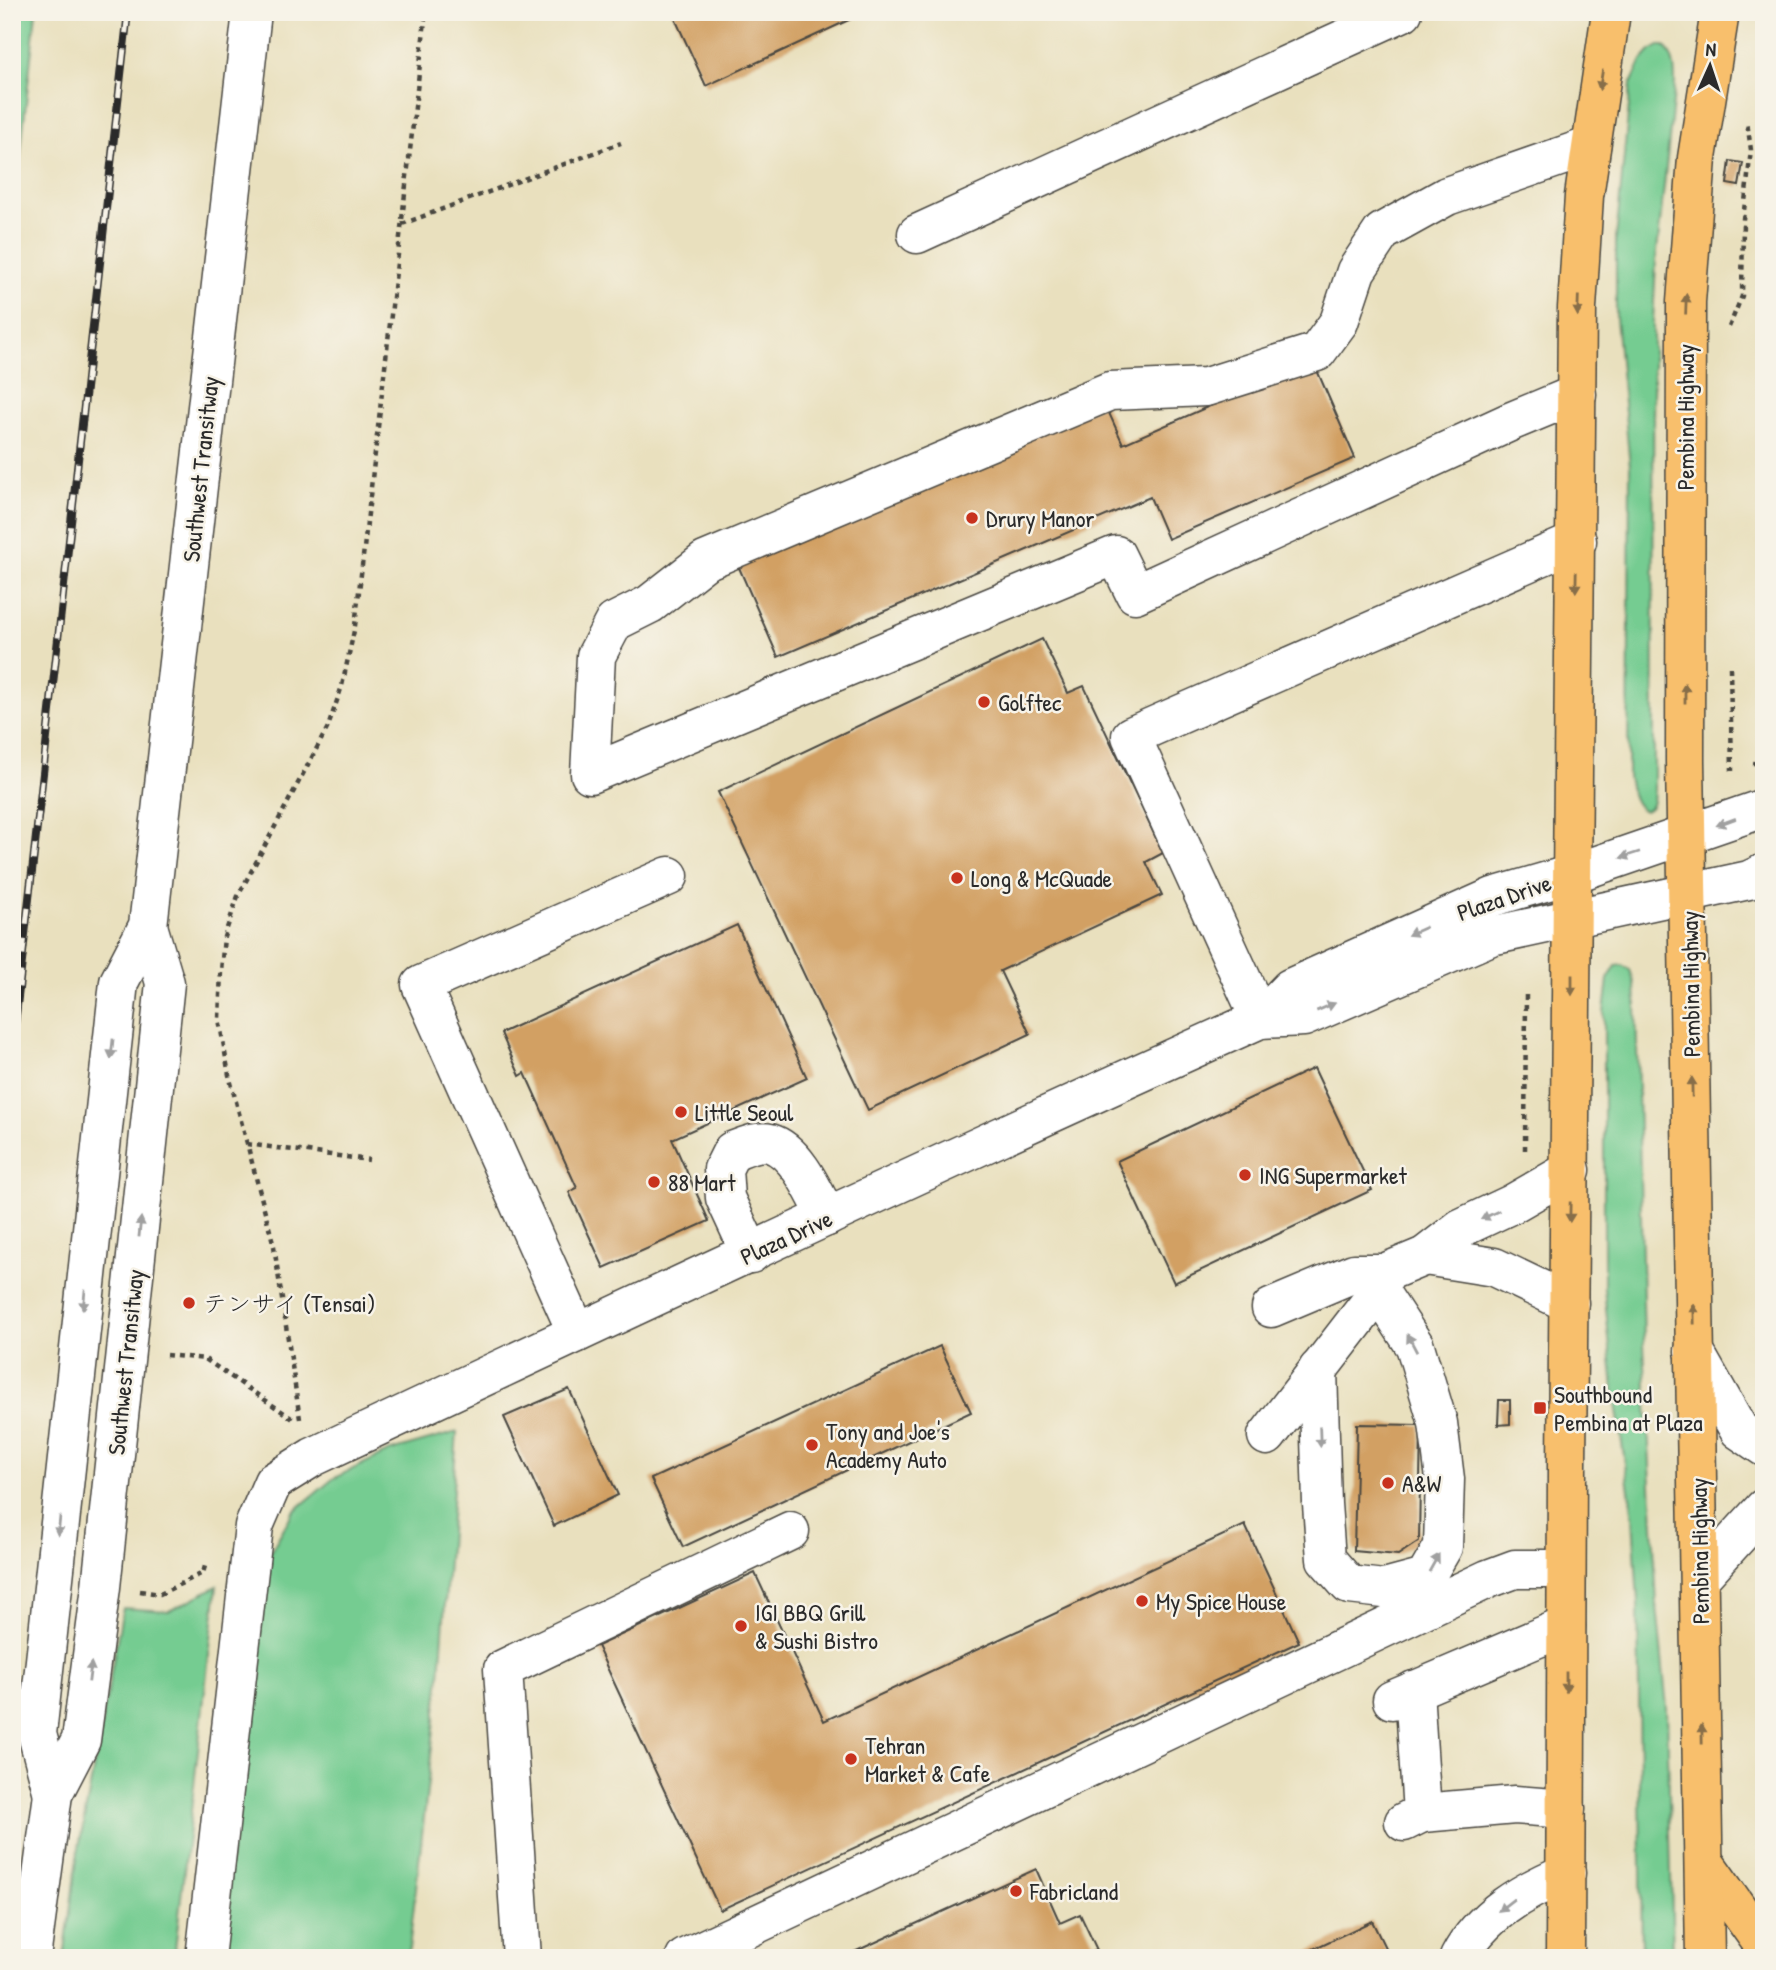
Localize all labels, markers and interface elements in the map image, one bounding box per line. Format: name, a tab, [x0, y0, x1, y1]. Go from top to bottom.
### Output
north arrow	[1674, 32, 1744, 102]
text: N	[1705, 36, 1717, 62]
one-way arrow	[1595, 69, 1606, 91]
one-way arrow	[1681, 293, 1692, 315]
one-way arrow	[1572, 295, 1583, 317]
street label: Pembina Highway	[1669, 344, 1701, 490]
street label: Southwest Transitway	[174, 375, 226, 563]
place label: Drury Manor	[986, 502, 1095, 534]
marker: Drury Manor	[964, 510, 980, 526]
one-way arrow	[1570, 572, 1582, 594]
one-way arrow	[1679, 681, 1691, 703]
place label: Golftec	[998, 686, 1062, 718]
marker: Golftec	[976, 694, 992, 710]
one-way arrow	[1715, 817, 1736, 828]
one-way arrow	[1619, 850, 1640, 861]
place label: Long & McQuade	[971, 862, 1113, 894]
street label: Plaza Drive	[1453, 866, 1556, 928]
marker: Long & McQuade	[949, 870, 965, 886]
street label: Pembina Highway	[1673, 910, 1707, 1058]
one-way arrow	[1406, 926, 1427, 937]
one-way arrow	[1566, 974, 1578, 996]
one-way arrow	[1316, 1001, 1336, 1013]
one-way arrow	[106, 1039, 117, 1061]
one-way arrow	[1686, 1075, 1697, 1097]
place label: Little Seoul	[695, 1096, 794, 1128]
marker: Little Seoul	[673, 1104, 689, 1120]
place label: ING Supermarket	[1259, 1159, 1408, 1191]
place label: 88 Mart	[668, 1166, 736, 1198]
marker: ING Supermarket	[1237, 1167, 1253, 1183]
marker: 88 Mart	[646, 1174, 662, 1190]
street label: Plaza Drive	[735, 1202, 837, 1272]
one-way arrow	[1564, 1202, 1576, 1224]
one-way arrow	[1480, 1210, 1500, 1221]
one-way arrow	[135, 1215, 146, 1237]
street label: Southwest Transitway	[99, 1268, 151, 1456]
place label: テンサイ (Tensai)	[203, 1287, 376, 1319]
one-way arrow	[79, 1289, 90, 1311]
marker: テンサイ (Tensai)	[181, 1295, 197, 1311]
one-way arrow	[1688, 1303, 1700, 1325]
one-way arrow	[1406, 1333, 1417, 1353]
place label: Southbound Pembina at Plaza	[1554, 1378, 1703, 1438]
marker: Southbound Pembina at Plaza	[1532, 1400, 1548, 1416]
place label: Tony and Joe's Academy Auto	[826, 1415, 950, 1475]
one-way arrow	[1314, 1426, 1326, 1448]
marker: Tony and Joe's Academy Auto	[804, 1437, 820, 1453]
place label: A&W	[1402, 1467, 1441, 1499]
marker: A&W	[1380, 1475, 1396, 1491]
street label: Pembina Highway	[1682, 1477, 1716, 1625]
one-way arrow	[54, 1515, 65, 1537]
one-way arrow	[1428, 1553, 1440, 1573]
place label: My Spice House	[1156, 1585, 1287, 1617]
marker: My Spice House	[1134, 1593, 1150, 1609]
place label: IGI BBQ Grill & Sushi Bistro	[755, 1596, 878, 1656]
marker: IGI BBQ Grill & Sushi Bistro	[733, 1618, 749, 1634]
one-way arrow	[85, 1661, 96, 1683]
one-way arrow	[1560, 1671, 1572, 1693]
one-way arrow	[1697, 1722, 1708, 1744]
place label: Tehran Market & Cafe	[865, 1729, 991, 1789]
marker: Tehran Market & Cafe	[843, 1751, 859, 1767]
place label: Fabricland	[1029, 1875, 1118, 1907]
marker: Fabricland	[1008, 1883, 1024, 1899]
one-way arrow	[1498, 1898, 1516, 1913]

